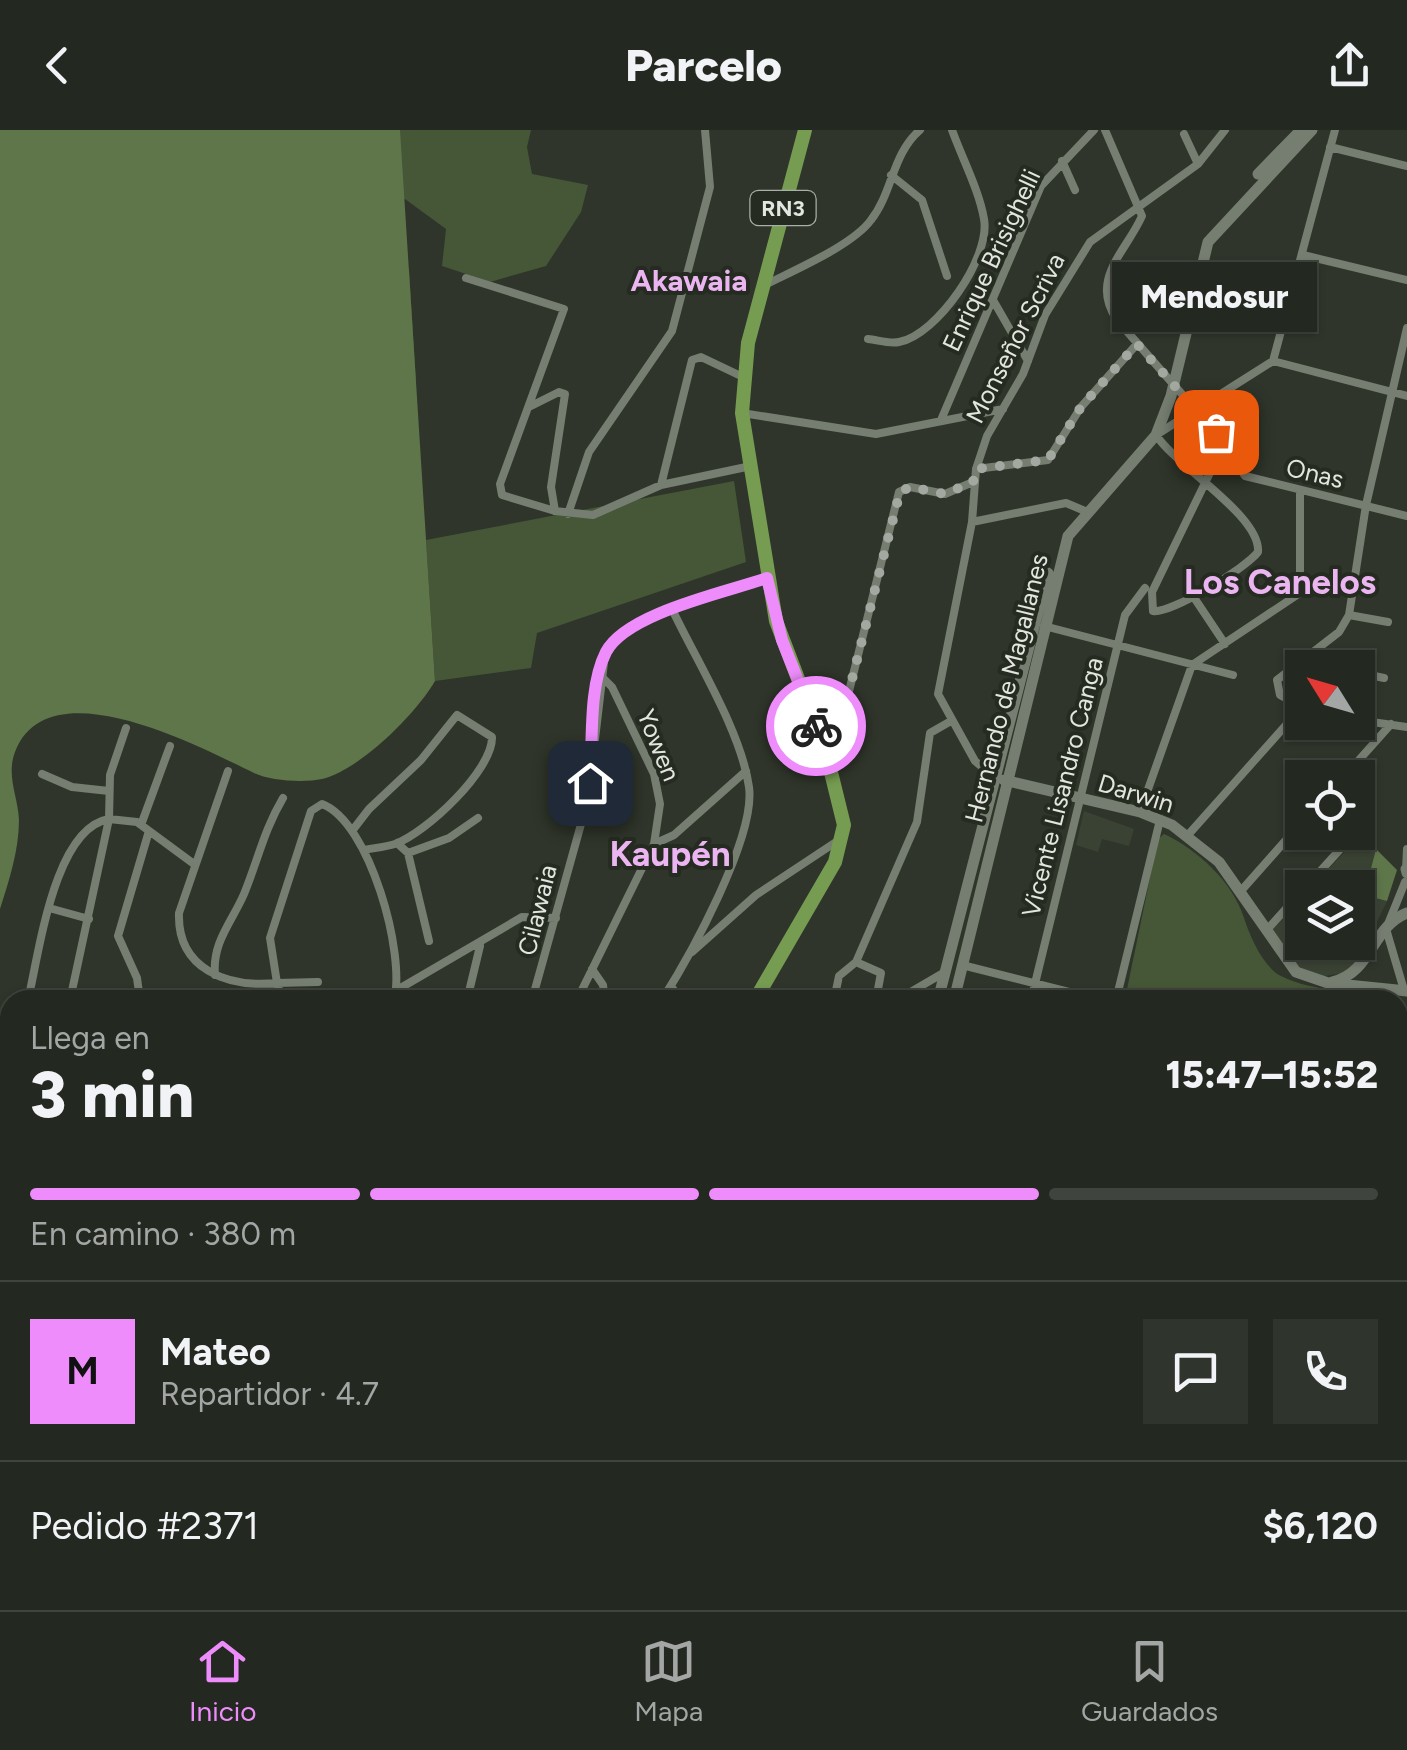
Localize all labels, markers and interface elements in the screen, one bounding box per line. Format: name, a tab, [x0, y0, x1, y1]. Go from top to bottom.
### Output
icon: back	[30, 38, 85, 93]
text: Parcelo	[625, 38, 782, 92]
icon: share	[1322, 38, 1377, 93]
street label: Enrique Brisighelli	[936, 164, 1046, 356]
road number: RN3	[750, 191, 816, 225]
street label: Monseñor Scriva	[959, 248, 1071, 428]
district label: Akawaia	[631, 262, 747, 299]
callout: Mendosur	[1114, 262, 1318, 332]
text: Mendosur	[1140, 278, 1289, 316]
pin	[1174, 390, 1259, 475]
icon: bag	[1189, 405, 1244, 460]
street label: Onas	[1283, 452, 1347, 494]
street label: Hernando de Magallanes	[958, 551, 1054, 825]
district label: Los Canelos	[1184, 561, 1376, 603]
north arrow	[1285, 650, 1375, 740]
map controls	[1285, 650, 1375, 960]
street label: Vicente Lisandro Canga	[1015, 654, 1109, 920]
courier	[766, 676, 866, 776]
icon: bike	[789, 699, 844, 754]
street label: Yowen	[631, 705, 687, 785]
pin	[548, 741, 633, 826]
icon: home	[563, 756, 618, 811]
button: locate	[1285, 760, 1375, 850]
street label: Darwin	[1094, 767, 1178, 819]
district label: Kaupén	[609, 833, 731, 875]
street label: Cilawaia	[511, 861, 563, 959]
button: layers	[1285, 870, 1375, 960]
text: Llega en	[30, 1019, 150, 1057]
text: 15:47–15:52	[1165, 1052, 1378, 1098]
text: 3 min	[30, 1055, 194, 1133]
text: En camino · 380 m	[30, 1215, 296, 1253]
button: chat	[1143, 1319, 1248, 1424]
button: phone	[1273, 1319, 1378, 1424]
text: Mateo	[160, 1329, 271, 1375]
text: M	[66, 1348, 99, 1394]
text: Repartidor · 4.7	[160, 1375, 379, 1413]
text: Pedido #2371	[30, 1503, 259, 1549]
text: $6,120	[1262, 1503, 1378, 1549]
tab: Inicio	[189, 1634, 257, 1728]
tab: Mapa	[634, 1634, 703, 1728]
tab: Guardados	[1081, 1634, 1218, 1728]

